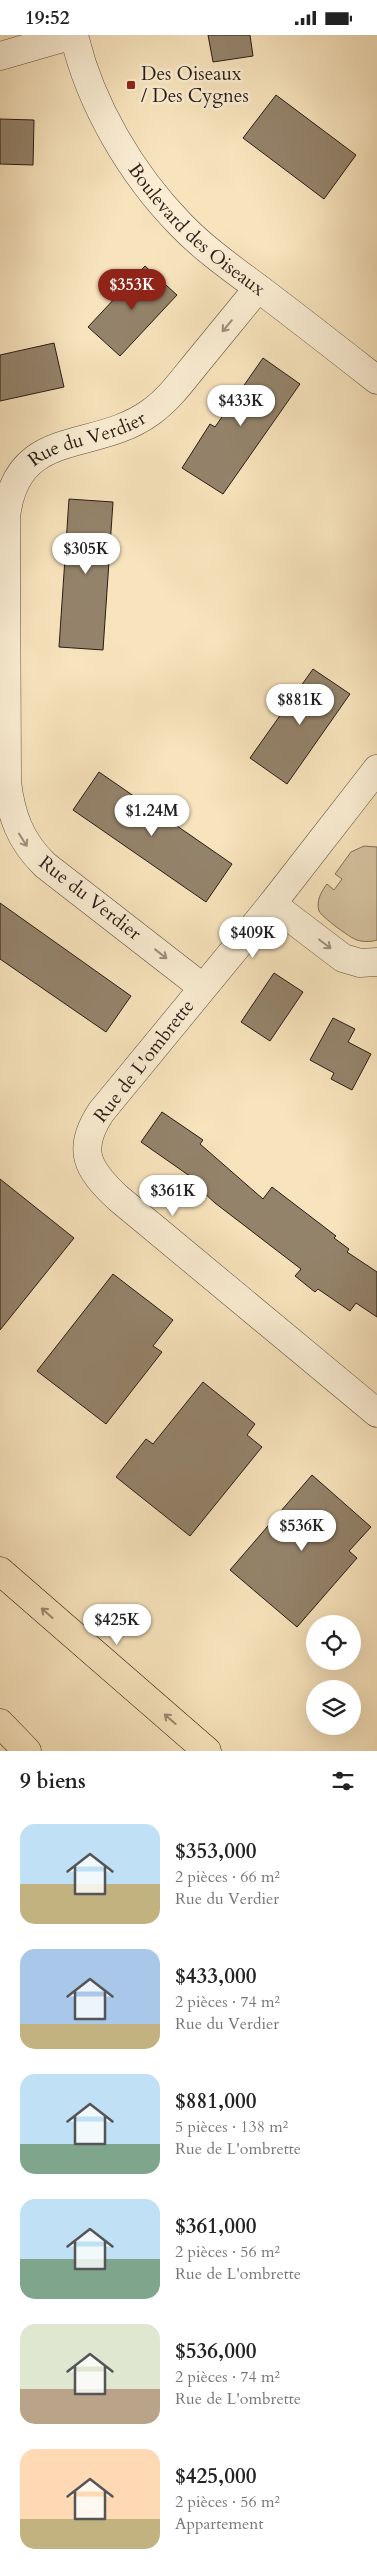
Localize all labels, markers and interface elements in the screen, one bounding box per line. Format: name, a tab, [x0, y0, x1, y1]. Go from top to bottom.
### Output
text: 19:52	[25, 5, 69, 31]
place label: Des Oiseaux / Des Cygnes	[141, 61, 249, 109]
marker: Des Oiseaux / Des Cygnes	[125, 79, 137, 91]
street label: Boulevard des Oiseaux	[122, 158, 271, 302]
pin: $353K	[97, 269, 167, 311]
text: $353K	[109, 274, 155, 296]
one-way arrow	[222, 319, 233, 332]
pin: $433K	[206, 385, 276, 427]
text: $433K	[218, 390, 264, 412]
street label: Rue du Verdier	[23, 405, 151, 473]
pin: $305K	[51, 533, 121, 575]
text: $305K	[63, 538, 109, 560]
pin: $881K	[265, 683, 335, 726]
text: $881K	[277, 689, 323, 711]
pin: $1.24M	[111, 795, 193, 837]
text: $1.24M	[126, 800, 178, 822]
one-way arrow	[19, 832, 29, 846]
street label: Rue du Verdier	[33, 850, 147, 946]
pin: $409K	[218, 917, 288, 959]
text: $409K	[230, 922, 276, 944]
one-way arrow	[318, 939, 331, 950]
one-way arrow	[154, 949, 167, 960]
street label: Rue de L'ombrette	[88, 994, 200, 1128]
pin: $361K	[138, 1175, 208, 1217]
text: $361K	[150, 1180, 196, 1202]
pin: $536K	[267, 1509, 337, 1552]
text: $536K	[279, 1515, 325, 1537]
pin: $425K	[82, 1603, 152, 1646]
one-way arrow	[40, 1607, 53, 1619]
text: $425K	[94, 1609, 140, 1631]
map controls	[306, 1615, 361, 1735]
button: locate	[306, 1615, 361, 1670]
button: layers	[306, 1680, 361, 1735]
one-way arrow	[163, 1714, 176, 1725]
text: 9 biens	[20, 1767, 86, 1796]
icon: filters	[329, 1767, 357, 1795]
text: $353,000	[175, 1837, 256, 1866]
icon: home	[60, 1844, 120, 1904]
text: 2 pièces · 66 m²	[175, 1866, 280, 1888]
text: Rue du Verdier	[175, 1888, 279, 1910]
text: $433,000	[175, 1962, 256, 1991]
icon: home	[60, 1969, 120, 2029]
text: 2 pièces · 74 m²	[175, 1991, 280, 2013]
text: Rue du Verdier	[175, 2013, 279, 2035]
text: $881,000	[175, 2087, 256, 2116]
icon: home	[60, 2094, 120, 2154]
text: 5 pièces · 138 m²	[175, 2116, 288, 2138]
text: Rue de L'ombrette	[175, 2138, 301, 2160]
text: $361,000	[175, 2212, 256, 2241]
icon: home	[60, 2219, 120, 2279]
text: 2 pièces · 56 m²	[175, 2241, 280, 2263]
text: Rue de L'ombrette	[175, 2263, 301, 2285]
text: $536,000	[175, 2337, 256, 2366]
icon: home	[60, 2344, 120, 2404]
text: 2 pièces · 74 m²	[175, 2366, 280, 2388]
text: Rue de L'ombrette	[175, 2388, 301, 2410]
text: $425,000	[175, 2462, 256, 2491]
icon: home	[60, 2469, 120, 2529]
text: 2 pièces · 56 m²	[175, 2491, 280, 2513]
text: Appartement	[175, 2513, 263, 2535]

